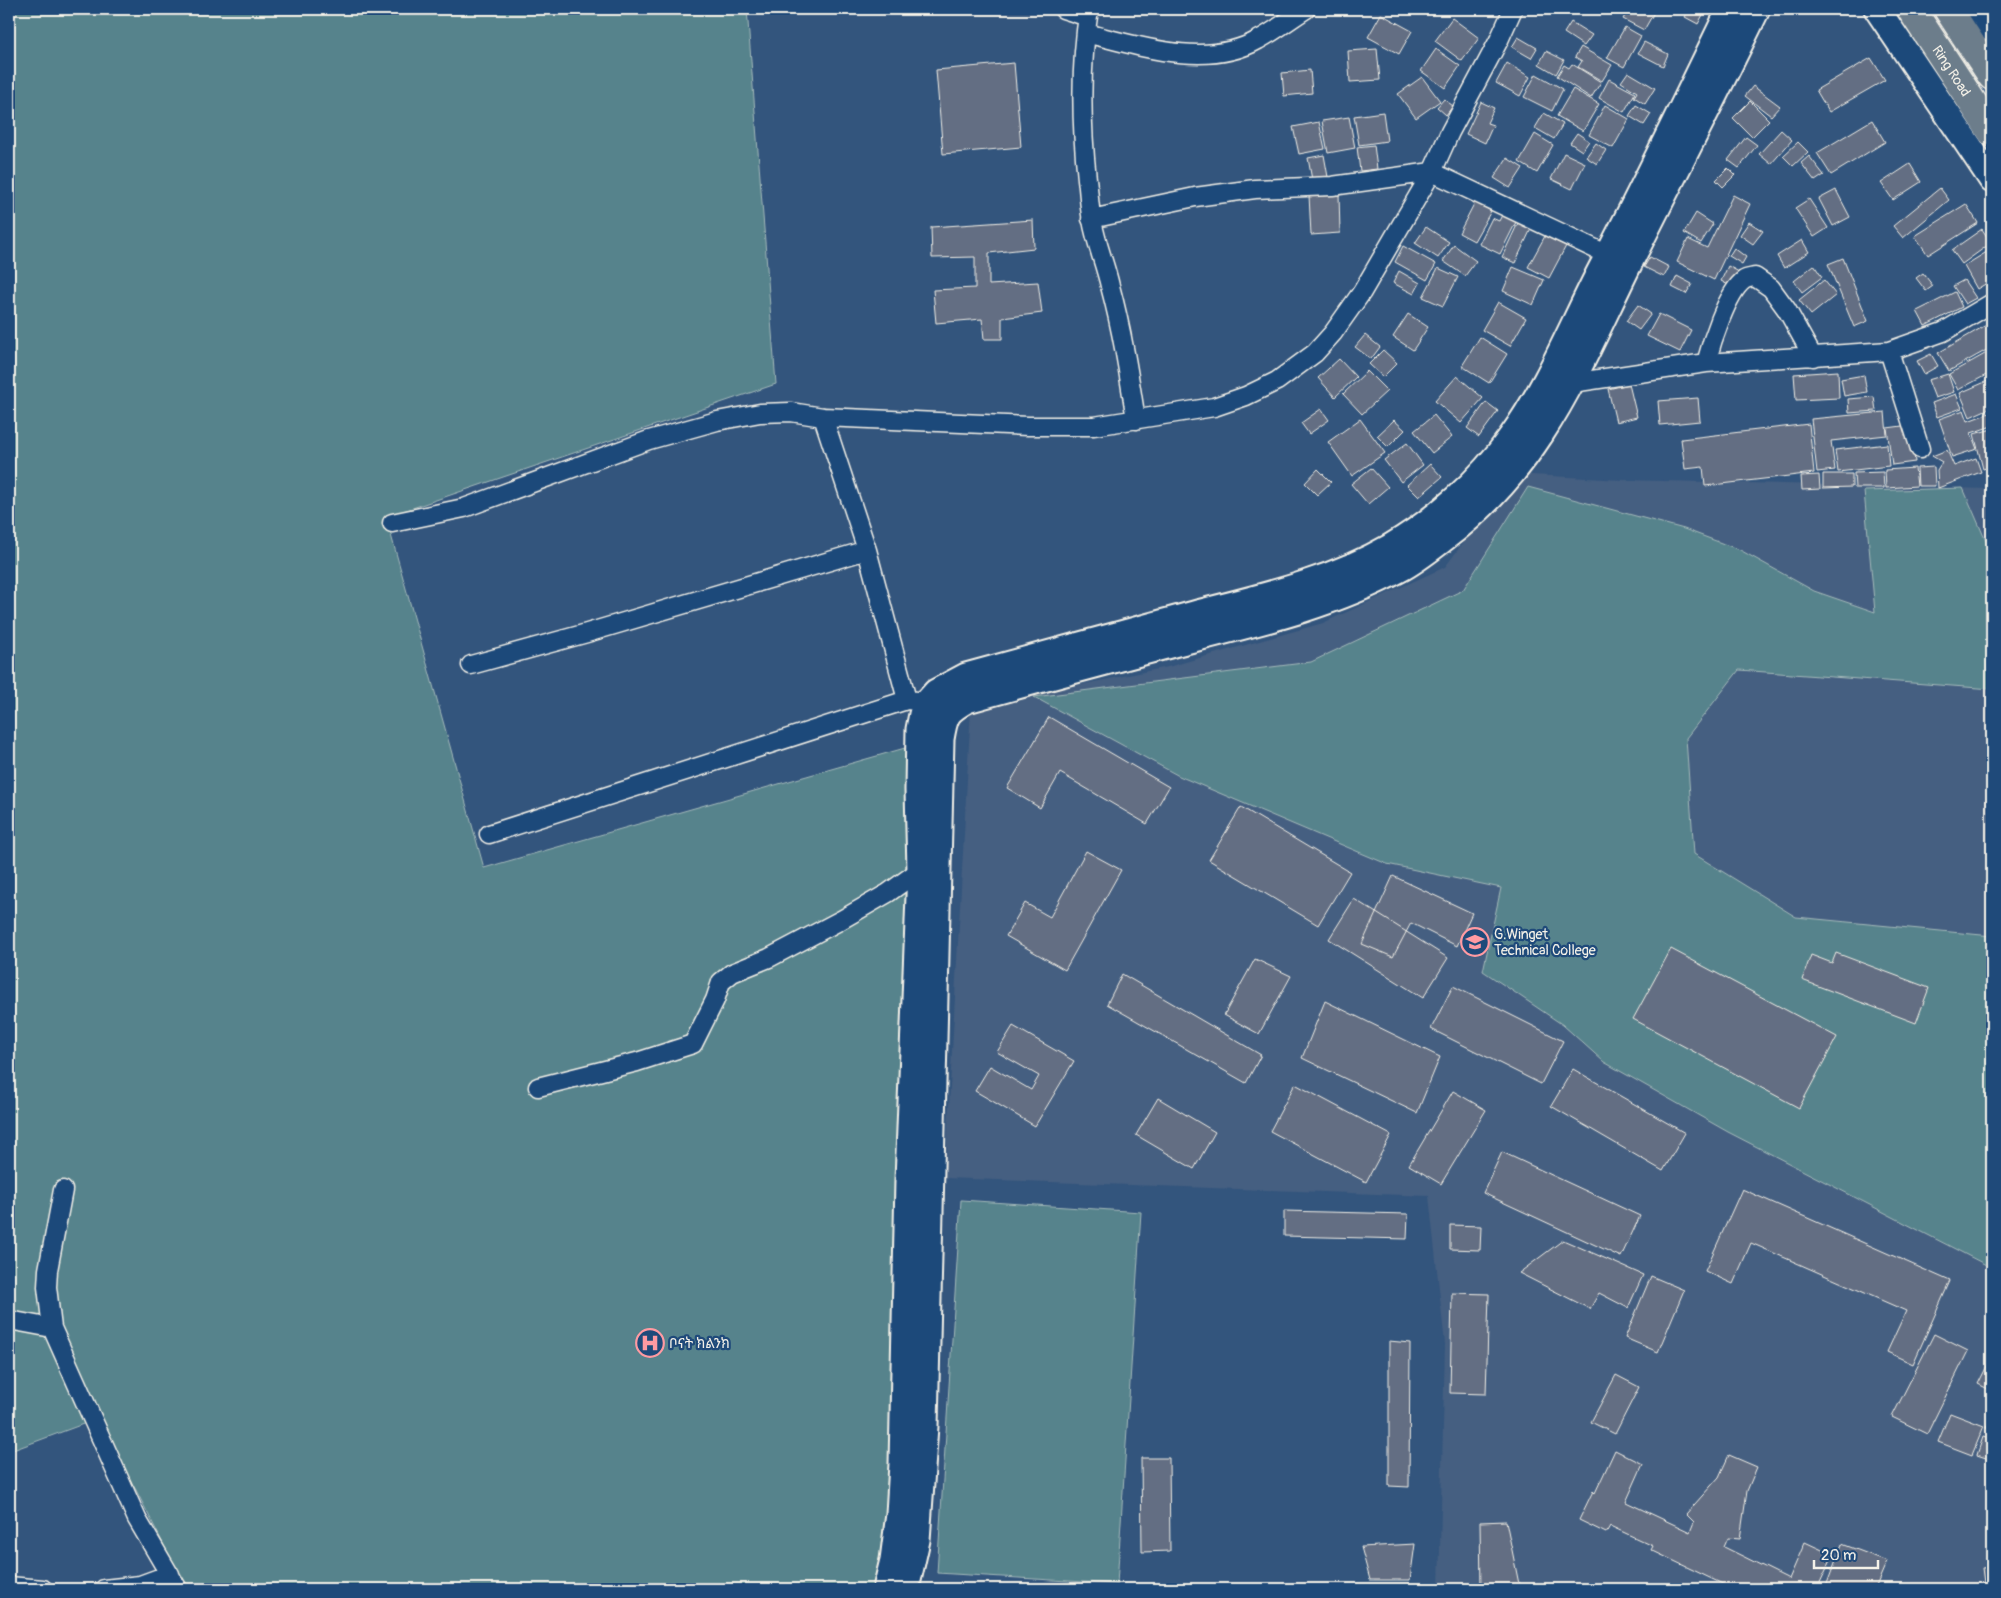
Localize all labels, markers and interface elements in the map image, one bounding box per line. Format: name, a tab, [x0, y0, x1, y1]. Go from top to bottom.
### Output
street label: Ring Road	[1929, 42, 1975, 100]
place label: G.Winget Technical College	[1494, 926, 1596, 959]
school or university icon: G.Winget Technical College	[1460, 927, 1490, 957]
hospital icon: ቦናት ክልንክ	[635, 1328, 665, 1358]
place label: ቦናት ክልንክ	[669, 1335, 730, 1352]
scale bar	[1814, 1538, 1877, 1570]
text: 20 m	[1821, 1546, 1856, 1565]

